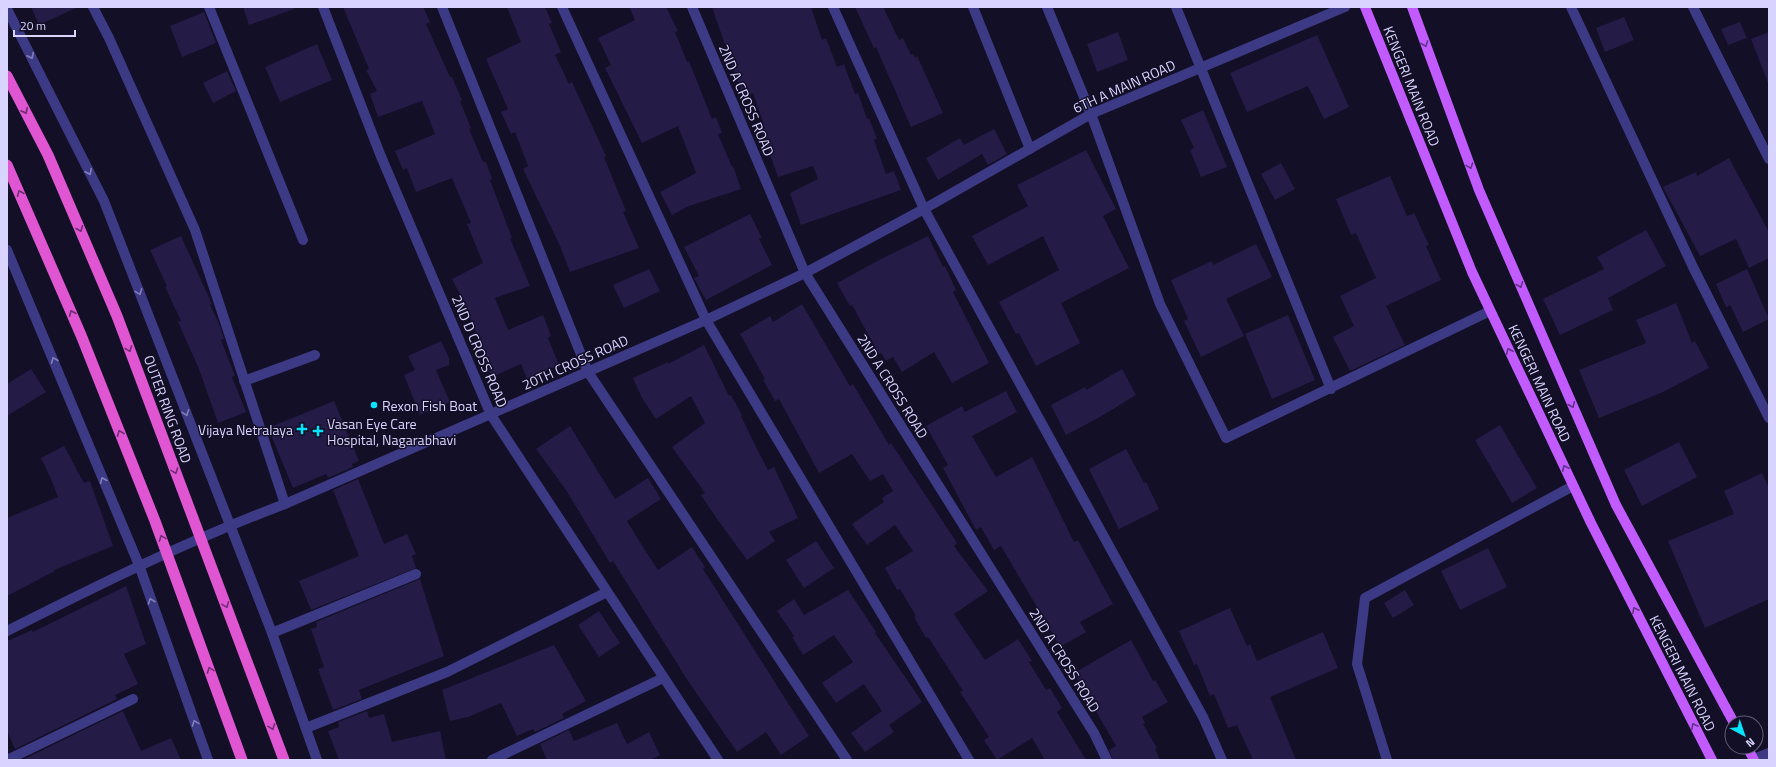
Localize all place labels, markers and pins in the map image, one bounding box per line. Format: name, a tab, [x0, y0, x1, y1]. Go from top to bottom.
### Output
place label: Rexon Fish Boat	[382, 395, 477, 416]
marker: Rexon Fish Boat	[369, 400, 379, 410]
place label: Vasan Eye Care Hospital, Nagarabhavi	[327, 413, 456, 450]
place label: Vijaya Netralaya	[198, 419, 293, 440]
marker: Vijaya Netralaya	[296, 423, 308, 435]
marker: Vasan Eye Care Hospital, Nagarabhavi	[312, 425, 324, 437]

